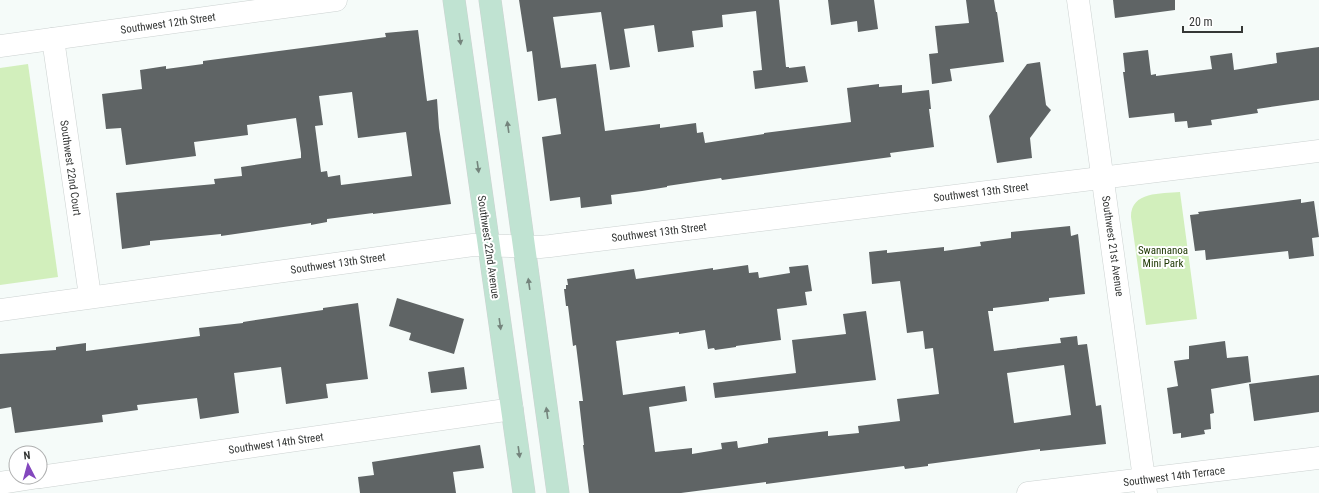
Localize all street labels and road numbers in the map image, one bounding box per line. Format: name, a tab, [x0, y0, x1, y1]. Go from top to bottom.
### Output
street label: Southwest 12th Street	[120, 10, 216, 37]
street label: Southwest 22nd Court	[57, 119, 84, 217]
street label: Southwest 13th Street	[933, 180, 1029, 205]
street label: Southwest 22nd Avenue	[475, 195, 502, 299]
street label: Southwest 21st Avenue	[1099, 195, 1126, 297]
street label: Southwest 13th Street	[611, 220, 707, 245]
street label: Southwest 13th Street	[290, 250, 386, 277]
street label: Southwest 14th Street	[228, 430, 324, 457]
street label: Southwest 14th Terrace	[1123, 464, 1226, 489]

